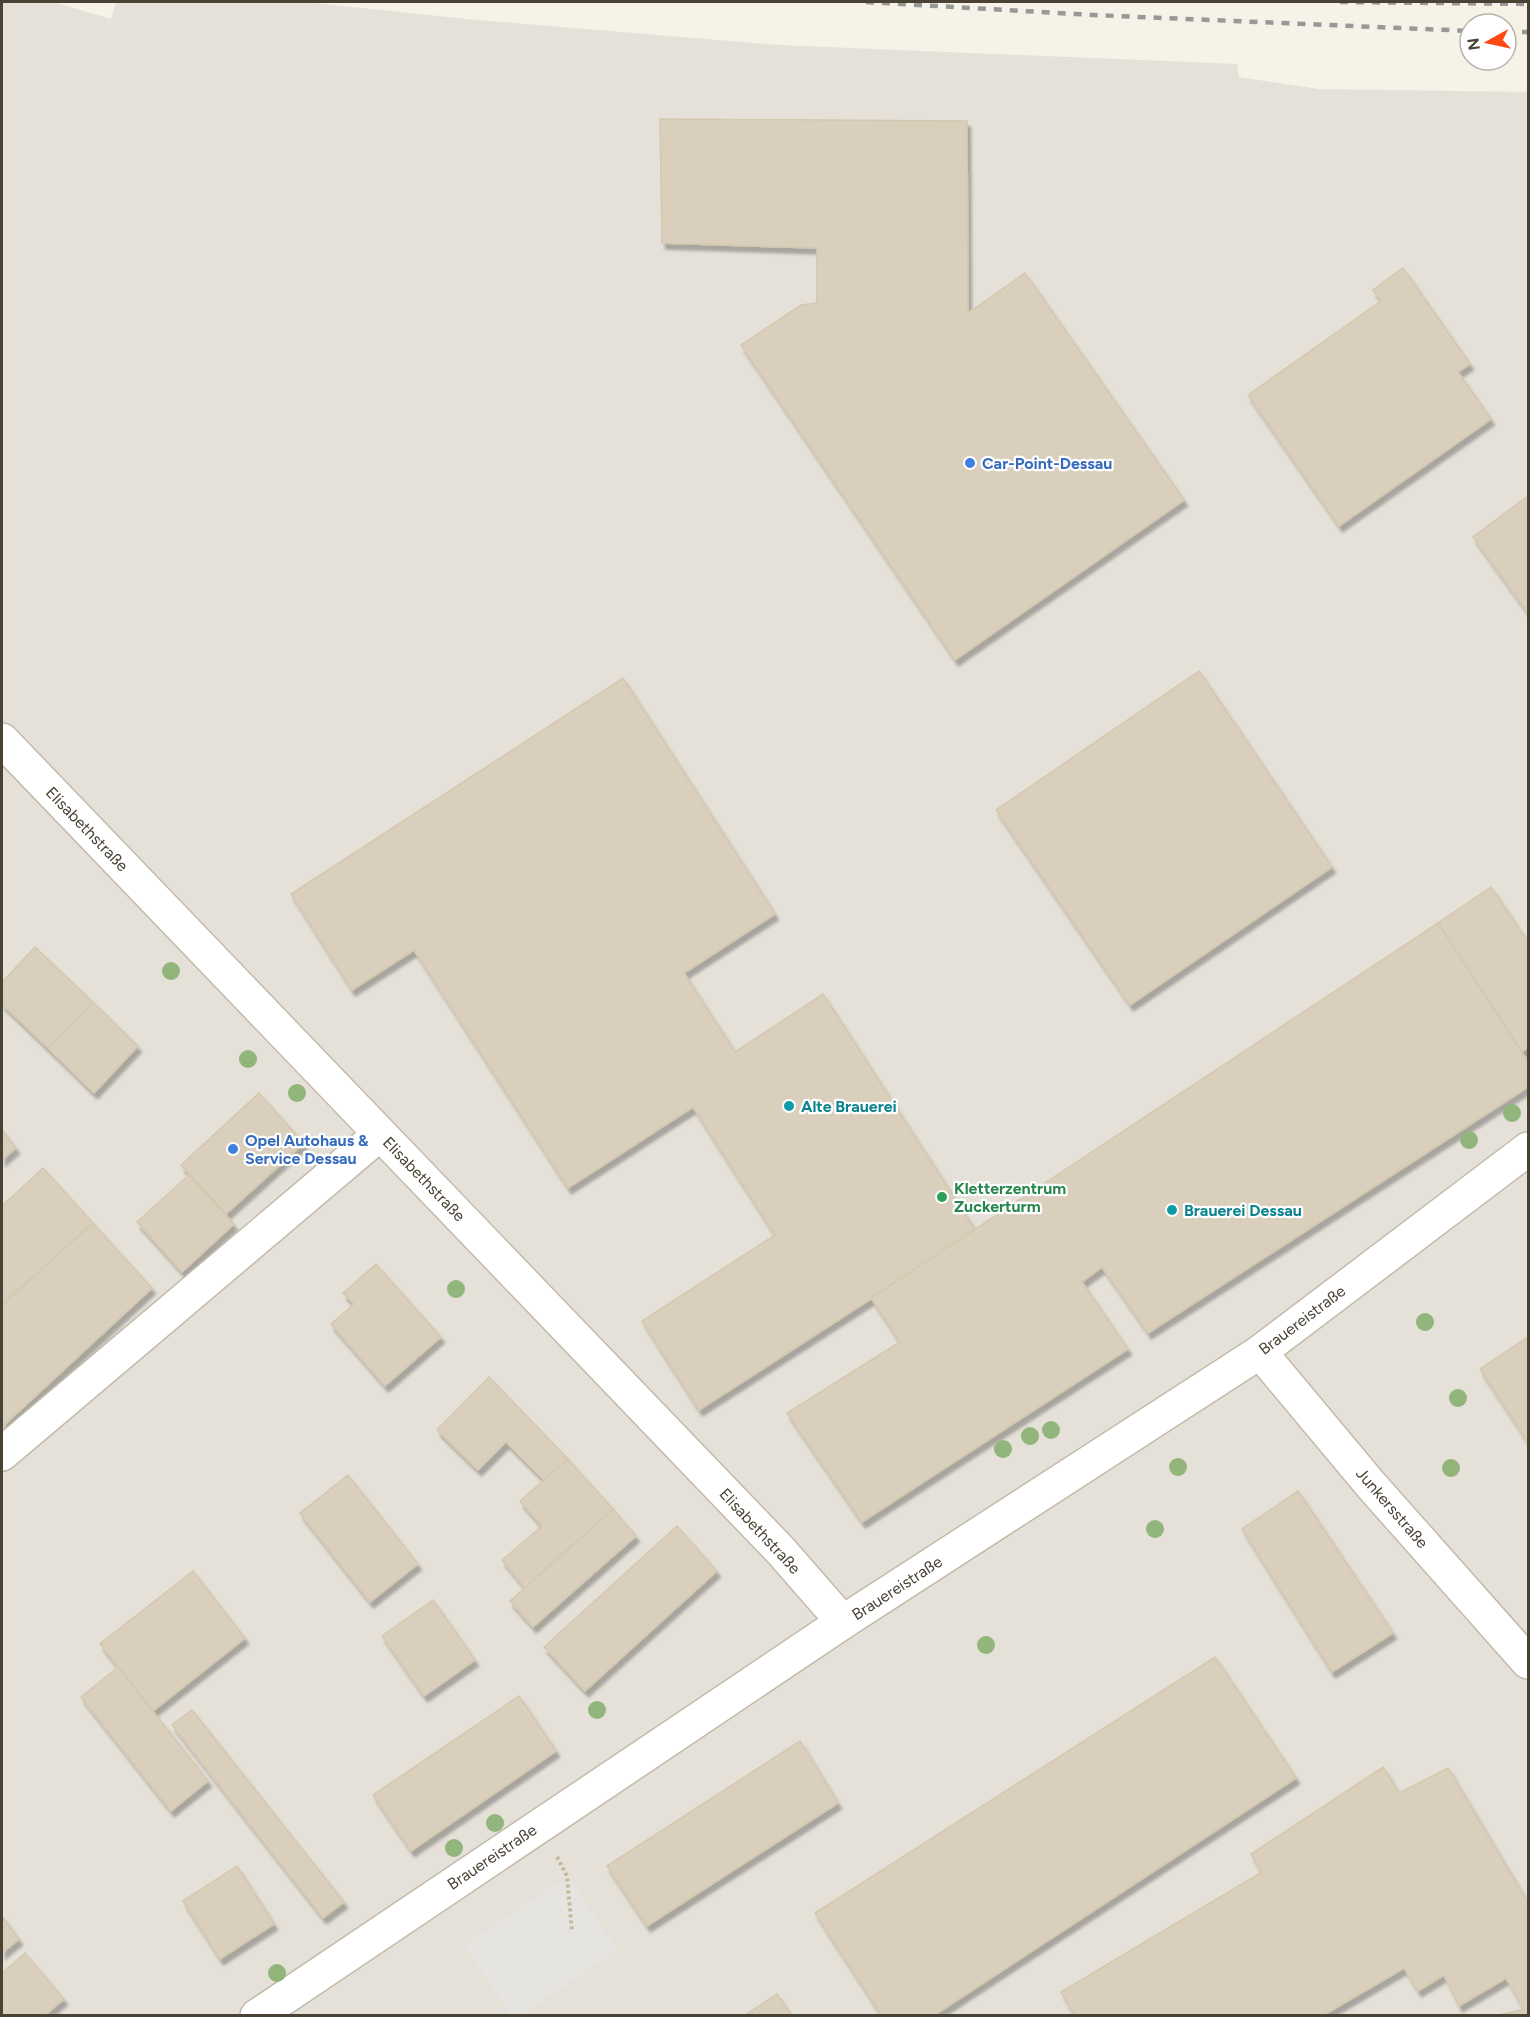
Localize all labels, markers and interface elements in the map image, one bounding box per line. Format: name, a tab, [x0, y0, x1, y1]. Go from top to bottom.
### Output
north arrow	[1458, 12, 1518, 72]
text: N	[1463, 37, 1484, 51]
place label: Car-Point-Dessau	[982, 454, 1112, 473]
marker: Car-Point-Dessau	[963, 456, 977, 470]
street label: Elisabethstraße	[42, 783, 132, 875]
place label: Alte Brauerei	[801, 1097, 897, 1116]
marker: Alte Brauerei	[782, 1099, 796, 1113]
place label: Opel Autohaus & Service Dessau	[245, 1131, 369, 1168]
street label: Elisabethstraße	[379, 1133, 469, 1225]
marker: Opel Autohaus & Service Dessau	[226, 1142, 240, 1156]
place label: Kletterzentrum Zuckerturm	[954, 1179, 1066, 1216]
marker: Kletterzentrum Zuckerturm	[935, 1190, 949, 1204]
place label: Brauerei Dessau	[1184, 1201, 1302, 1220]
marker: Brauerei Dessau	[1165, 1203, 1179, 1217]
street label: Brauereistraße	[1255, 1281, 1349, 1359]
street label: Junkersstraße	[1352, 1464, 1432, 1552]
street label: Elisabethstraße	[715, 1484, 805, 1578]
street label: Brauereistraße	[848, 1552, 946, 1624]
street label: Brauereistraße	[444, 1820, 541, 1894]

